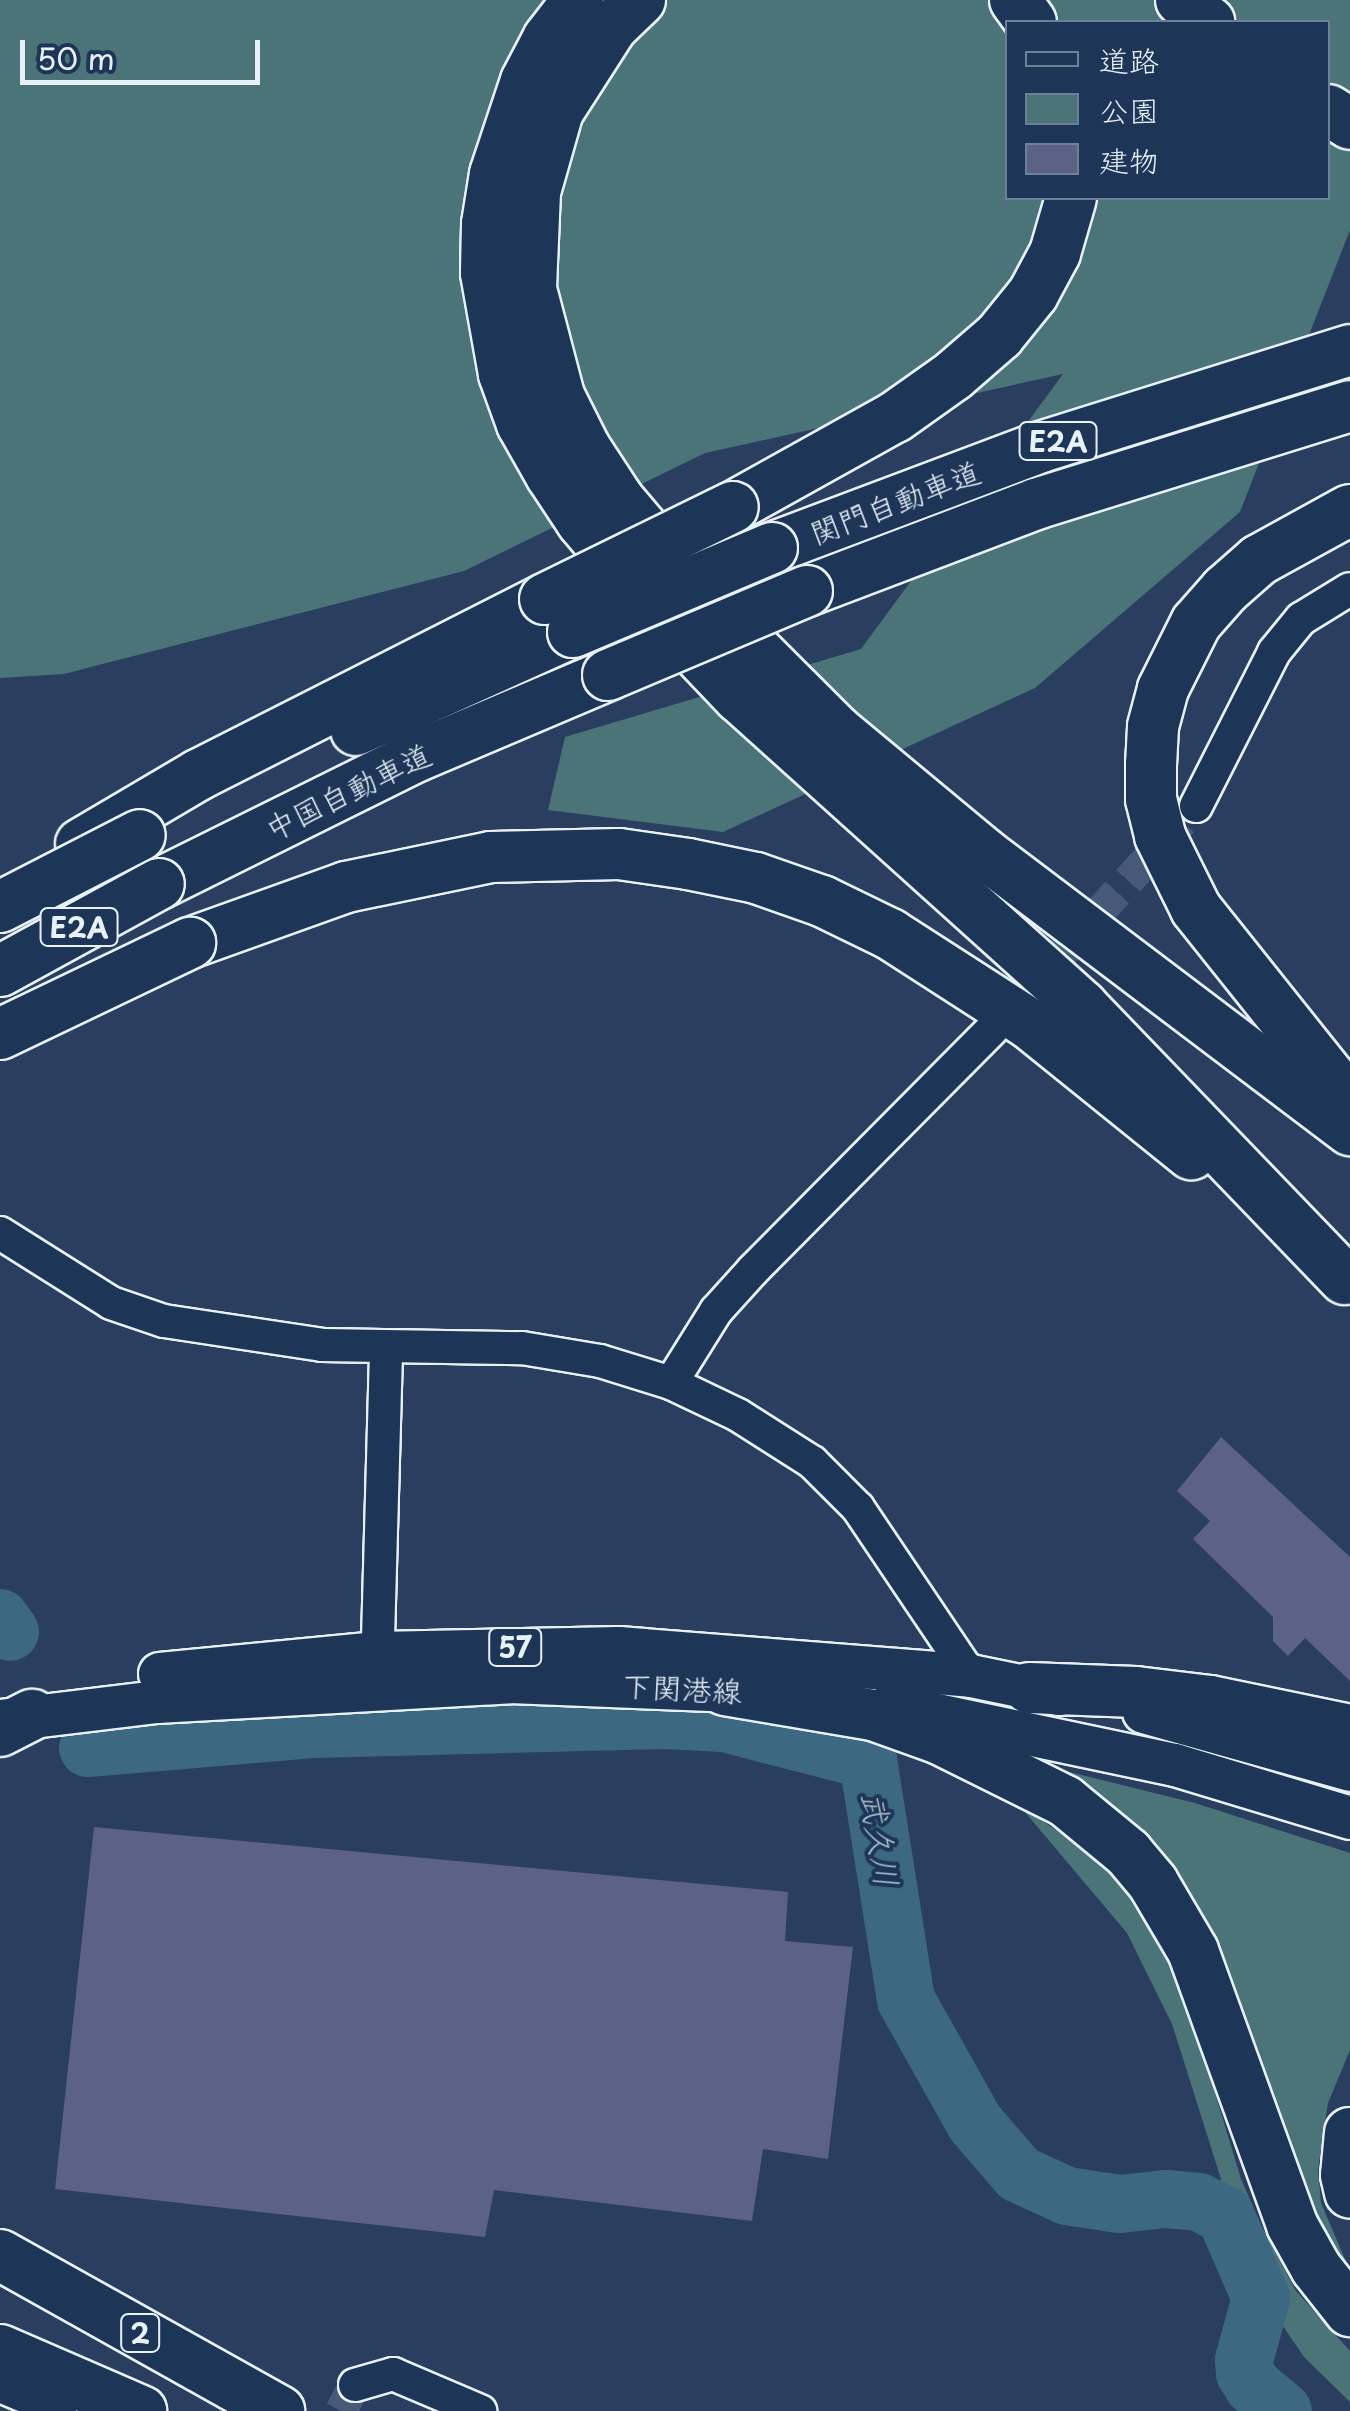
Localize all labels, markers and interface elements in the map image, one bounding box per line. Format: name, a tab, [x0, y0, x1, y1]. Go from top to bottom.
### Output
scale bar	[25, 20, 265, 82]
legend	[1005, 20, 1330, 200]
text: 50 m	[37, 35, 115, 80]
text: 道路	[1099, 37, 1159, 82]
text: 公園	[1099, 87, 1159, 132]
text: 建物	[1099, 137, 1159, 182]
road number: E2A	[1018, 418, 1098, 464]
street label: 関門自動車道	[805, 453, 985, 551]
street label: 中国自動車道	[259, 735, 437, 847]
road number: E2A	[39, 904, 119, 950]
road number: 57	[488, 1624, 542, 1670]
street label: 下関港線	[621, 1667, 743, 1709]
water label: 武久川	[855, 1789, 907, 1889]
road number: 2	[120, 2310, 160, 2356]

